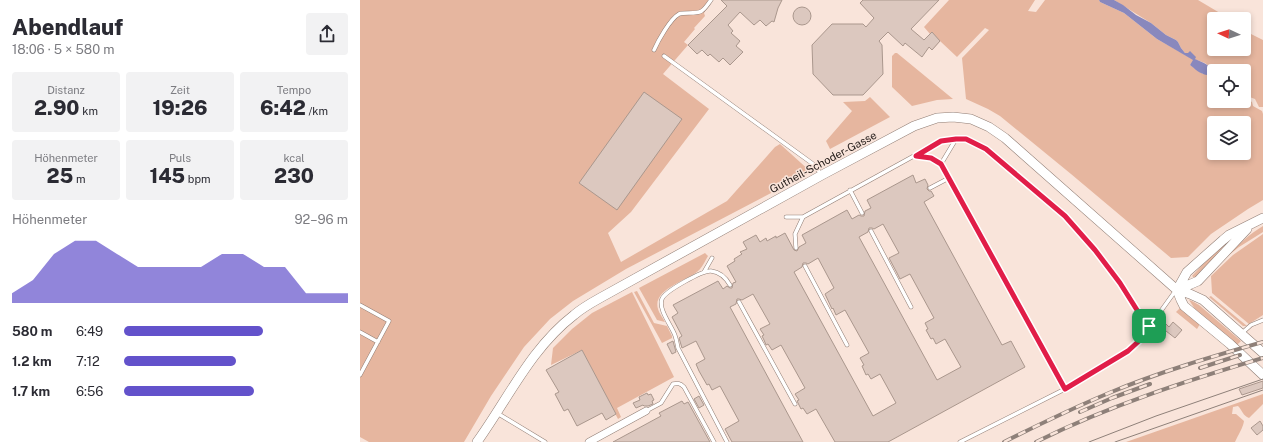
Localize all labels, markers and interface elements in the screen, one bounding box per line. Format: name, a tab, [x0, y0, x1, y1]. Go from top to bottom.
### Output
north arrow	[1207, 12, 1251, 56]
map controls	[1207, 12, 1251, 160]
button: share	[306, 13, 348, 55]
text: Abendlauf	[12, 14, 123, 40]
text: 18:06 · 5 × 580 m	[12, 42, 115, 57]
button: locate	[1207, 64, 1251, 108]
text: Distanz	[47, 84, 85, 96]
text: Zeit	[170, 84, 190, 96]
text: Tempo	[277, 84, 311, 96]
text: 2.90	[34, 96, 80, 120]
text: 19:26	[152, 96, 208, 120]
text: 6:42	[260, 96, 306, 120]
text: km	[80, 105, 98, 117]
text: /km	[306, 105, 328, 117]
button: layers	[1207, 116, 1251, 160]
street label: Gutheil-Schoder-Gasse	[768, 129, 878, 195]
text: Höhenmeter	[34, 152, 98, 164]
text: Puls	[169, 152, 191, 164]
text: kcal	[283, 152, 305, 164]
text: 25	[46, 164, 73, 188]
text: 145	[150, 164, 185, 188]
text: 230	[274, 164, 314, 188]
text: m	[73, 173, 86, 185]
text: bpm	[185, 173, 211, 185]
text: Höhenmeter	[12, 212, 87, 227]
text: 92–96 m	[294, 212, 348, 227]
pin	[1132, 309, 1166, 343]
icon: arrive	[1138, 315, 1160, 337]
text: 580 m	[12, 324, 52, 339]
text: 6:49	[76, 324, 103, 339]
text: 1.2 km	[12, 354, 52, 369]
text: 7:12	[76, 354, 100, 369]
text: 1.7 km	[12, 384, 50, 399]
text: 6:56	[76, 384, 103, 399]

